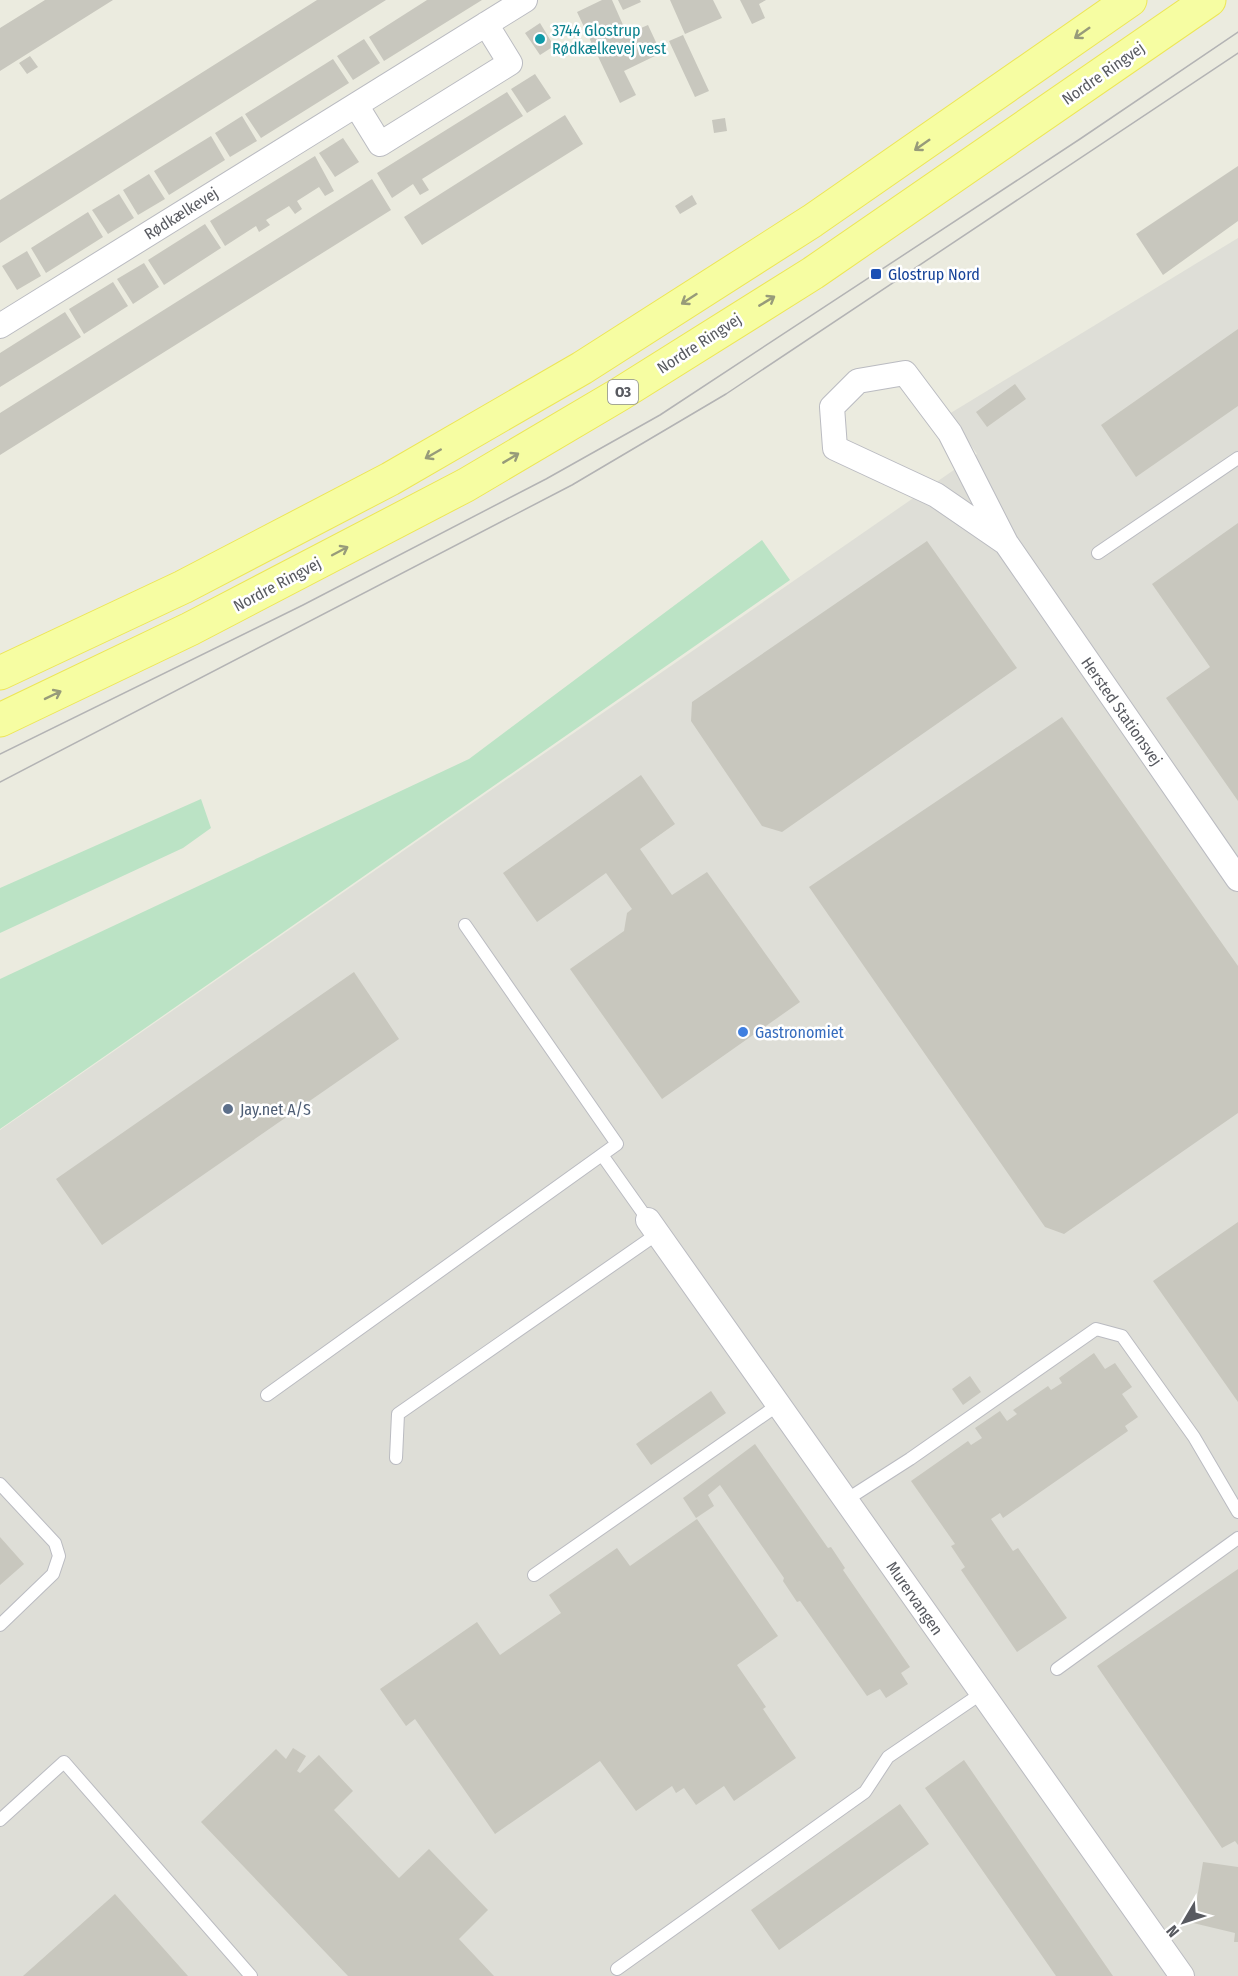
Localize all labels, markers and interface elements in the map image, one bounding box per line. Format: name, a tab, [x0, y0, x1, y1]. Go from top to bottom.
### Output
place label: 3744 Glostrup Rødkælkevej vest	[552, 21, 667, 58]
one-way arrow	[1074, 27, 1091, 39]
marker: 3744 Glostrup Rødkælkevej vest	[533, 32, 547, 46]
street label: Nordre Ringvej	[1058, 38, 1148, 109]
one-way arrow	[914, 139, 931, 151]
street label: Rødkælkevej	[141, 183, 222, 244]
place label: Glostrup Nord	[888, 265, 980, 284]
marker: Glostrup Nord	[869, 267, 883, 281]
one-way arrow	[681, 293, 698, 305]
one-way arrow	[758, 294, 775, 306]
street label: Nordre Ringvej	[654, 309, 745, 378]
road number: O3	[608, 380, 638, 404]
one-way arrow	[424, 449, 442, 460]
one-way arrow	[502, 452, 519, 464]
one-way arrow	[330, 545, 348, 556]
street label: Nordre Ringvej	[230, 553, 324, 615]
street label: Hersted Stationsvej	[1077, 654, 1166, 769]
one-way arrow	[43, 688, 61, 700]
place label: Gastronomiet	[755, 1023, 845, 1042]
marker: Gastronomiet	[736, 1025, 750, 1039]
place label: Jay.net A/S	[240, 1100, 311, 1119]
marker: Jay.net A/S	[221, 1102, 235, 1116]
street label: Murervangen	[882, 1558, 947, 1639]
north arrow	[1154, 1892, 1214, 1952]
text: N	[1162, 1921, 1183, 1941]

